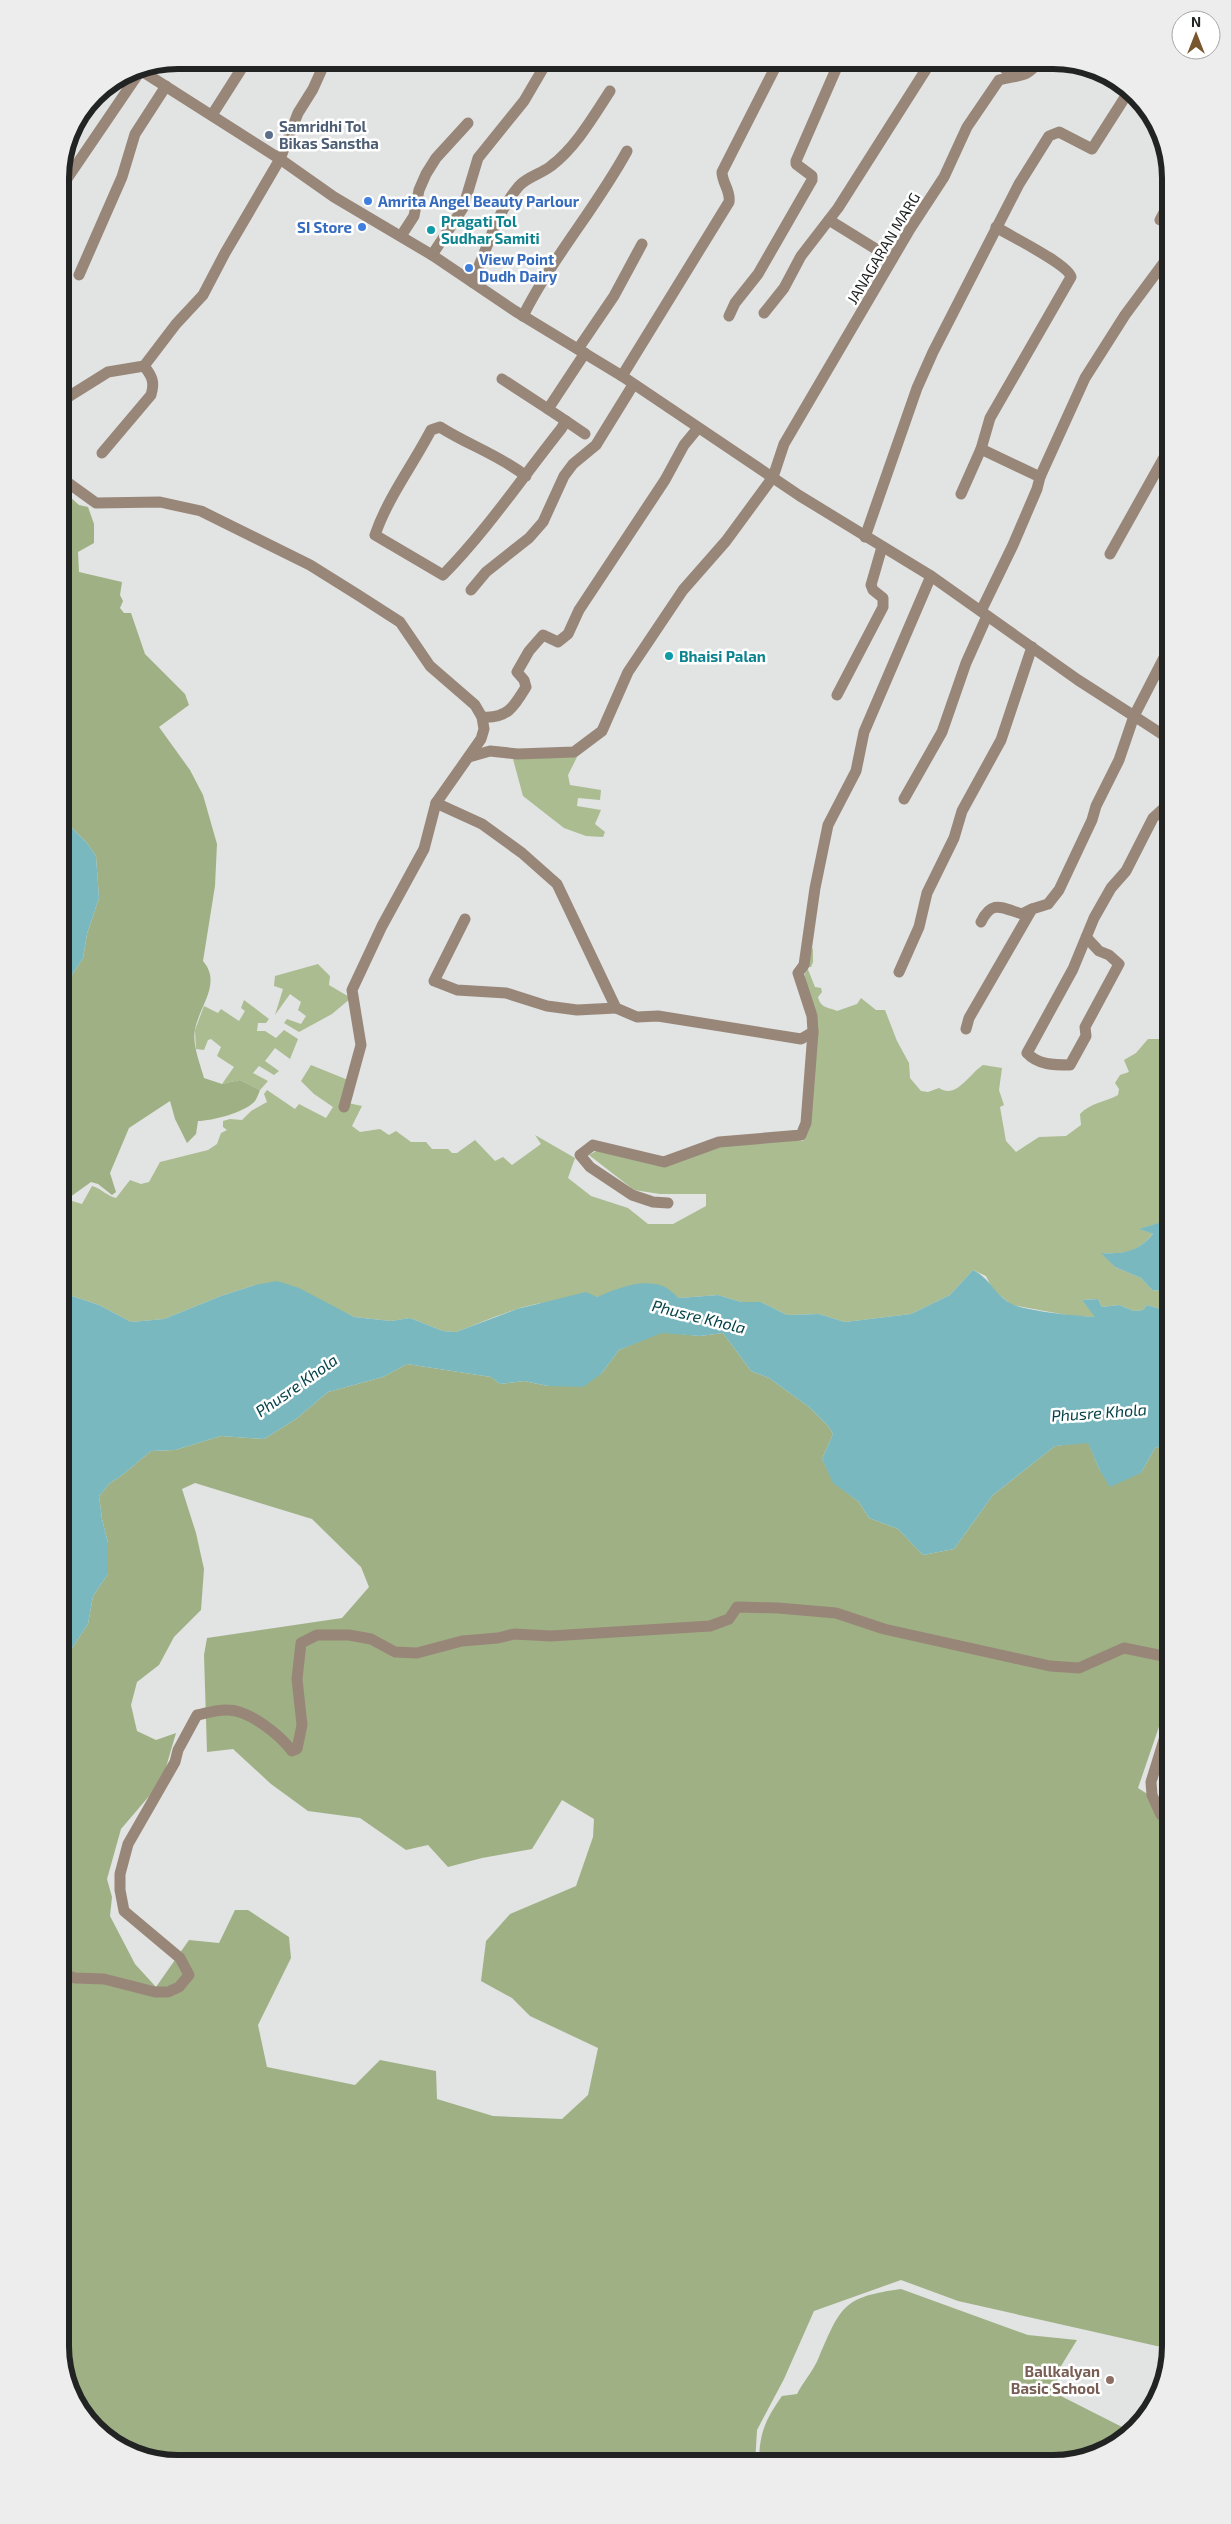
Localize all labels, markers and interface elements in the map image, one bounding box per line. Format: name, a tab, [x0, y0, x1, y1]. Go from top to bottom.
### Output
north arrow	[1171, 10, 1221, 60]
text: N	[1191, 13, 1201, 30]
place label: Samridhi Tol Bikas Sanstha	[279, 117, 379, 152]
marker: Samridhi Tol Bikas Sanstha	[263, 129, 275, 141]
street label: JANAGARAN MARG	[843, 189, 923, 307]
place label: Amrita Angel Beauty Parlour	[378, 192, 580, 211]
marker: Amrita Angel Beauty Parlour	[362, 195, 374, 207]
place label: Pragati Tol Sudhar Samiti	[441, 212, 540, 247]
place label: SI Store	[297, 218, 352, 236]
marker: SI Store	[356, 221, 368, 233]
marker: Pragati Tol Sudhar Samiti	[425, 224, 437, 236]
place label: View Point Dudh Dairy	[479, 250, 558, 286]
marker: View Point Dudh Dairy	[463, 262, 475, 274]
place label: Bhaisi Palan	[679, 647, 766, 665]
marker: Bhaisi Palan	[663, 650, 675, 662]
water label: Phusre Khola	[650, 1295, 748, 1337]
water label: Phusre Khola	[251, 1350, 341, 1420]
water label: Phusre Khola	[1051, 1399, 1147, 1425]
place label: Ballkalyan Basic School	[1011, 2362, 1100, 2397]
marker: Ballkalyan Basic School	[1104, 2374, 1116, 2386]

